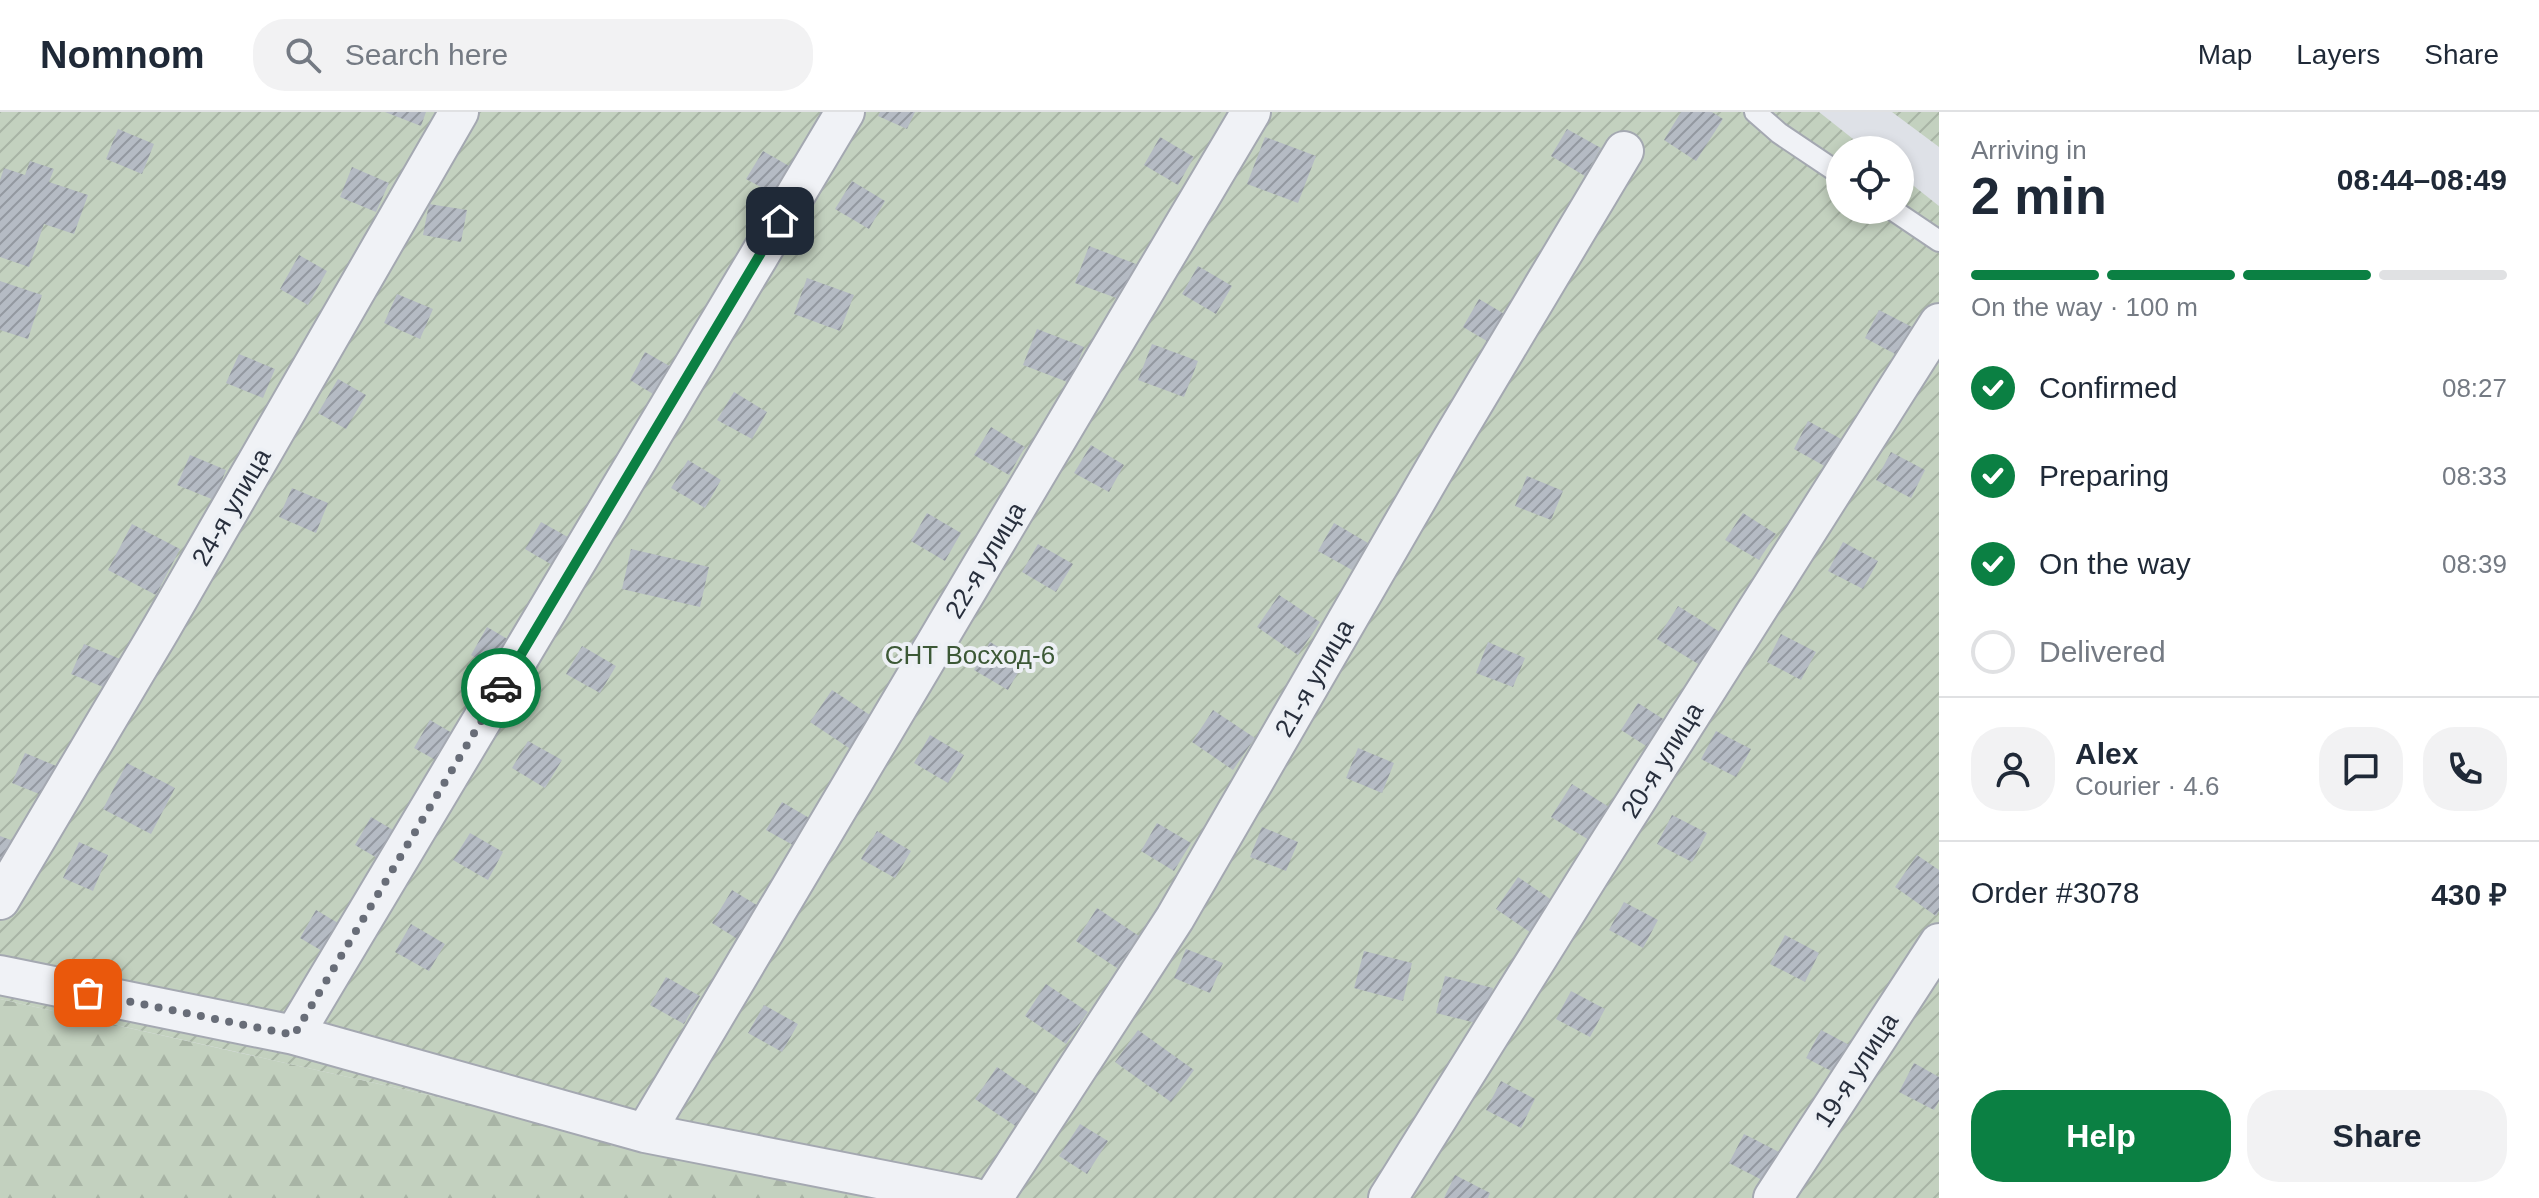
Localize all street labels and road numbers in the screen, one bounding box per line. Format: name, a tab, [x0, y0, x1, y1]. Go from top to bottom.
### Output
street label: 24-я улица	[185, 443, 277, 571]
street label: 22-я улица	[939, 496, 1032, 624]
street label: 21-я улица	[1268, 614, 1360, 742]
street label: 20-я улица	[1615, 696, 1710, 823]
street label: 19-я улица	[1808, 1007, 1904, 1133]

